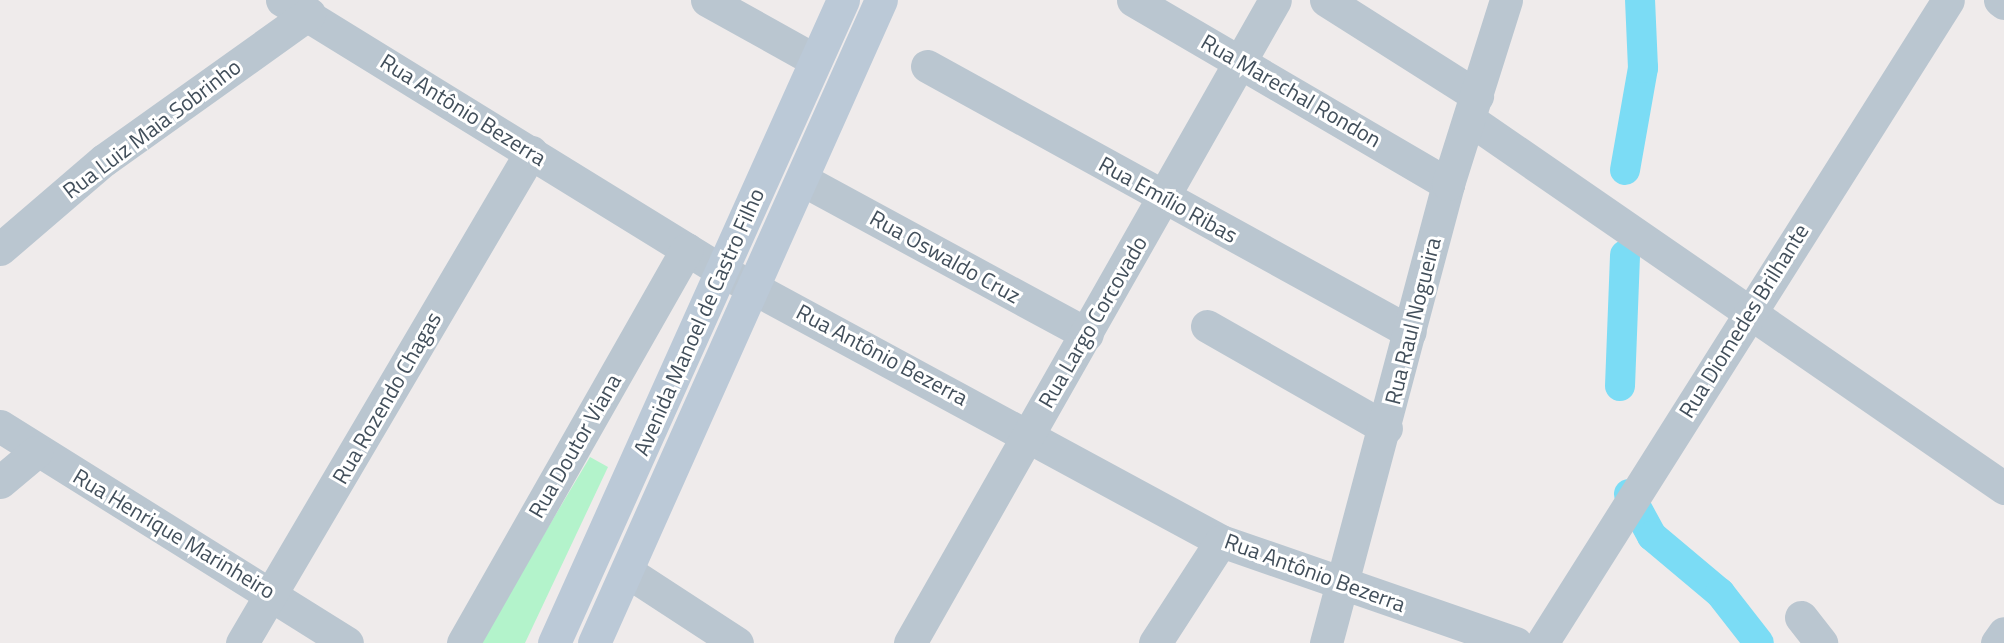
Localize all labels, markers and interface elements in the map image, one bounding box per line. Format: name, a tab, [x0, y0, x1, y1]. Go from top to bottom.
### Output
street label: Rua Marechal Rondon	[1196, 29, 1386, 153]
street label: Rua Antônio Bezerra	[375, 48, 551, 172]
street label: Rua Luiz Maia Sobrinho	[58, 54, 246, 204]
street label: Rua Emílio Ribas	[1094, 151, 1242, 249]
street label: Avenida Manoel de Castro Filho	[628, 184, 770, 460]
street label: Rua Oswaldo Cruz	[865, 205, 1025, 309]
street label: Rua Diomedes Brilhante	[1674, 219, 1814, 423]
street label: Rua Largo Corcovado	[1033, 231, 1153, 413]
street label: Rua Raul Nogueira	[1379, 235, 1447, 407]
street label: Rua Antônio Bezerra	[792, 299, 972, 411]
street label: Rua Rozendo Chagas	[327, 307, 447, 489]
street label: Rua Doutor Viana	[523, 369, 627, 523]
street label: Rua Henrique Marinheiro	[68, 463, 280, 605]
street label: Rua Antônio Bezerra	[1221, 528, 1409, 618]

